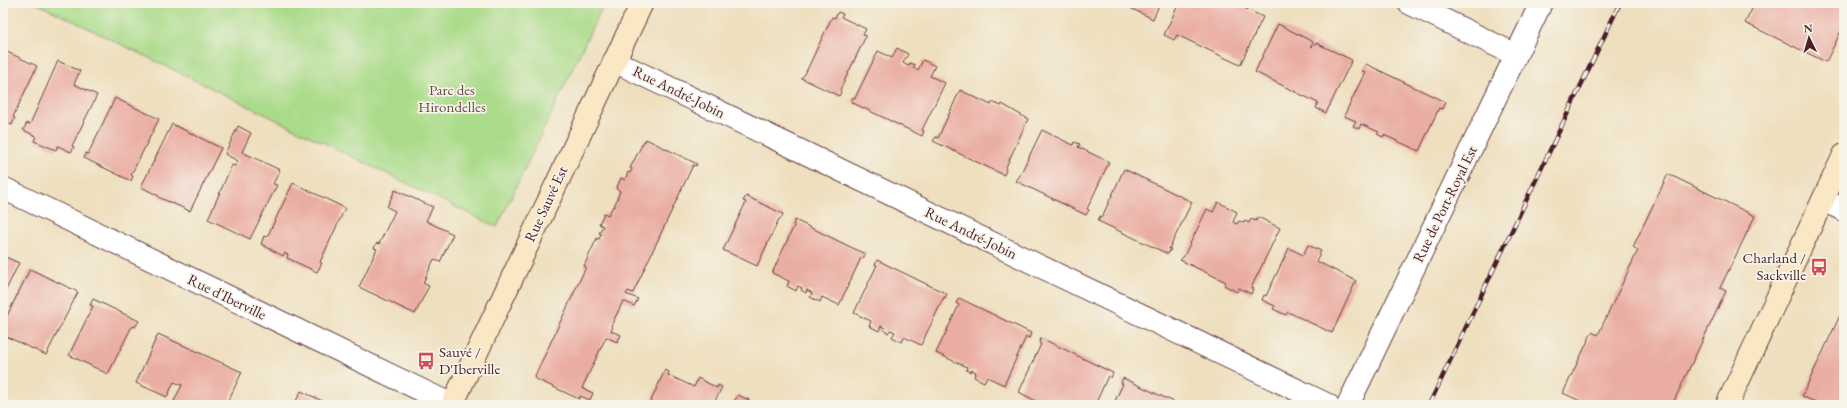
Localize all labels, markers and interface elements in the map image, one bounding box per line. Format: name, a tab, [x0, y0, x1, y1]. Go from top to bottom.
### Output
north arrow	[1789, 18, 1829, 58]
text: N	[1803, 21, 1813, 35]
street label: Rue André-Jobin	[630, 61, 728, 122]
park label: Parc des Hirondelles	[418, 80, 486, 116]
street label: Rue de Port-Royal Est	[1408, 142, 1481, 265]
street label: Rue Sauvé Est	[520, 163, 571, 245]
street label: Rue André-Jobin	[922, 202, 1020, 263]
place label: Charland / Sackville	[1743, 248, 1806, 284]
bus stop icon: Charland / Sackville	[1809, 257, 1829, 277]
street label: Rue d'Iberville	[185, 269, 270, 324]
place label: Sauvé / D'Iberville	[439, 342, 500, 378]
bus stop icon: Sauvé / D'Iberville	[416, 351, 436, 371]

